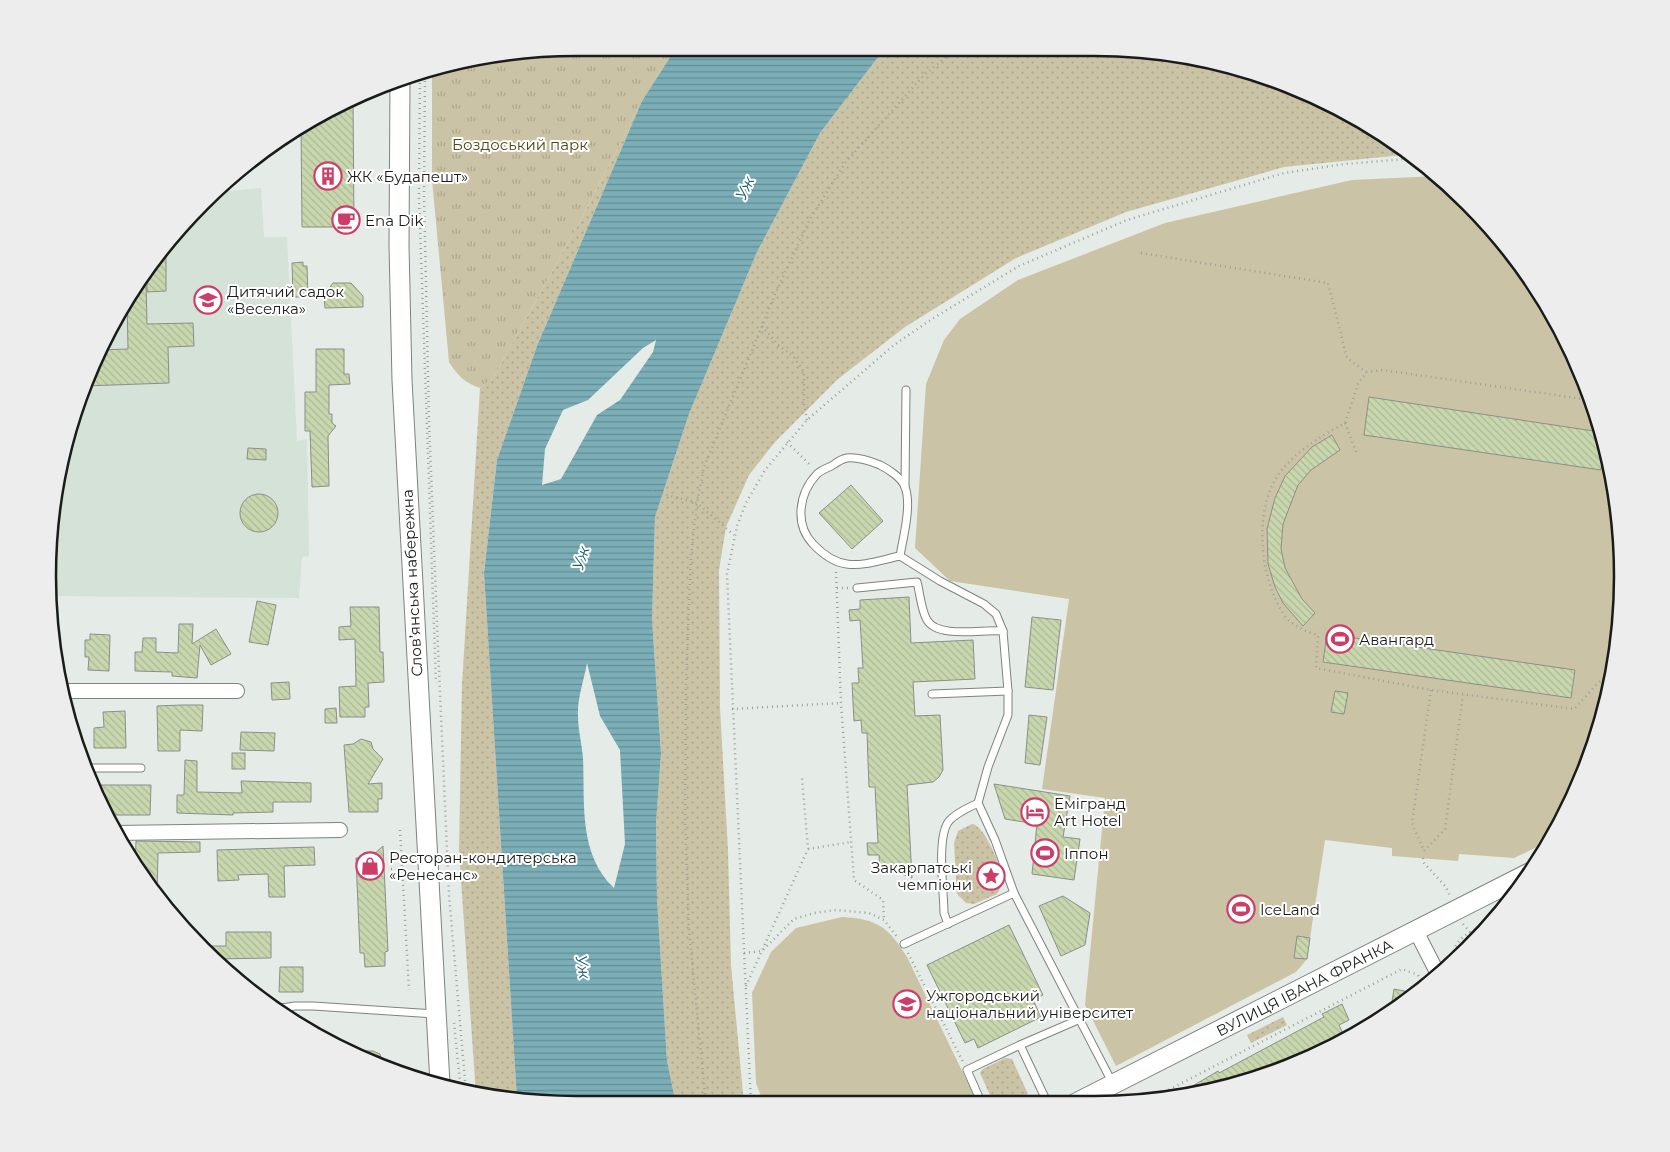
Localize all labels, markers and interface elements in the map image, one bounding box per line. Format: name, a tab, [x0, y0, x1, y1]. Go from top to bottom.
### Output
park label: Боздоський парк	[452, 135, 588, 154]
building icon: ЖК «Будапешт»	[313, 161, 343, 191]
place label: ЖК «Будапешт»	[347, 167, 468, 186]
water label: Уж	[731, 173, 759, 203]
cafe icon: Ena Dik	[331, 205, 361, 235]
place label: Ena Dik	[365, 211, 423, 230]
place label: Дитячий садок «Веселка»	[227, 282, 344, 318]
school or university icon: Дитячий садок «Веселка»	[193, 285, 223, 315]
street label: Словʼянська набережна	[398, 489, 426, 677]
water label: Уж	[568, 543, 594, 572]
sports icon: Авангард	[1325, 624, 1355, 654]
place label: Авангард	[1359, 630, 1434, 649]
place label: Емігранд Art Hotel	[1054, 794, 1126, 830]
hotel icon: Емігранд Art Hotel	[1020, 797, 1050, 827]
sports icon: Іппон	[1030, 838, 1060, 868]
place label: Іппон	[1064, 844, 1109, 863]
place label: Ресторан-кондитерська «Ренесанс»	[389, 848, 577, 884]
shop icon: Ресторан-кондитерська «Ренесанс»	[355, 851, 385, 881]
place label: Закарпатські чемпіони	[871, 858, 972, 894]
place icon: Закарпатські чемпіони	[976, 861, 1006, 891]
sports icon: IceLand	[1226, 894, 1256, 924]
place label: IceLand	[1260, 900, 1320, 919]
street label: ВУЛИЦЯ ІВАНА ФРАНКА	[1213, 935, 1395, 1040]
water label: Уж	[572, 954, 595, 981]
place label: Ужгородський національний університет	[926, 986, 1134, 1022]
school or university icon: Ужгородський національний університет	[892, 989, 922, 1019]

